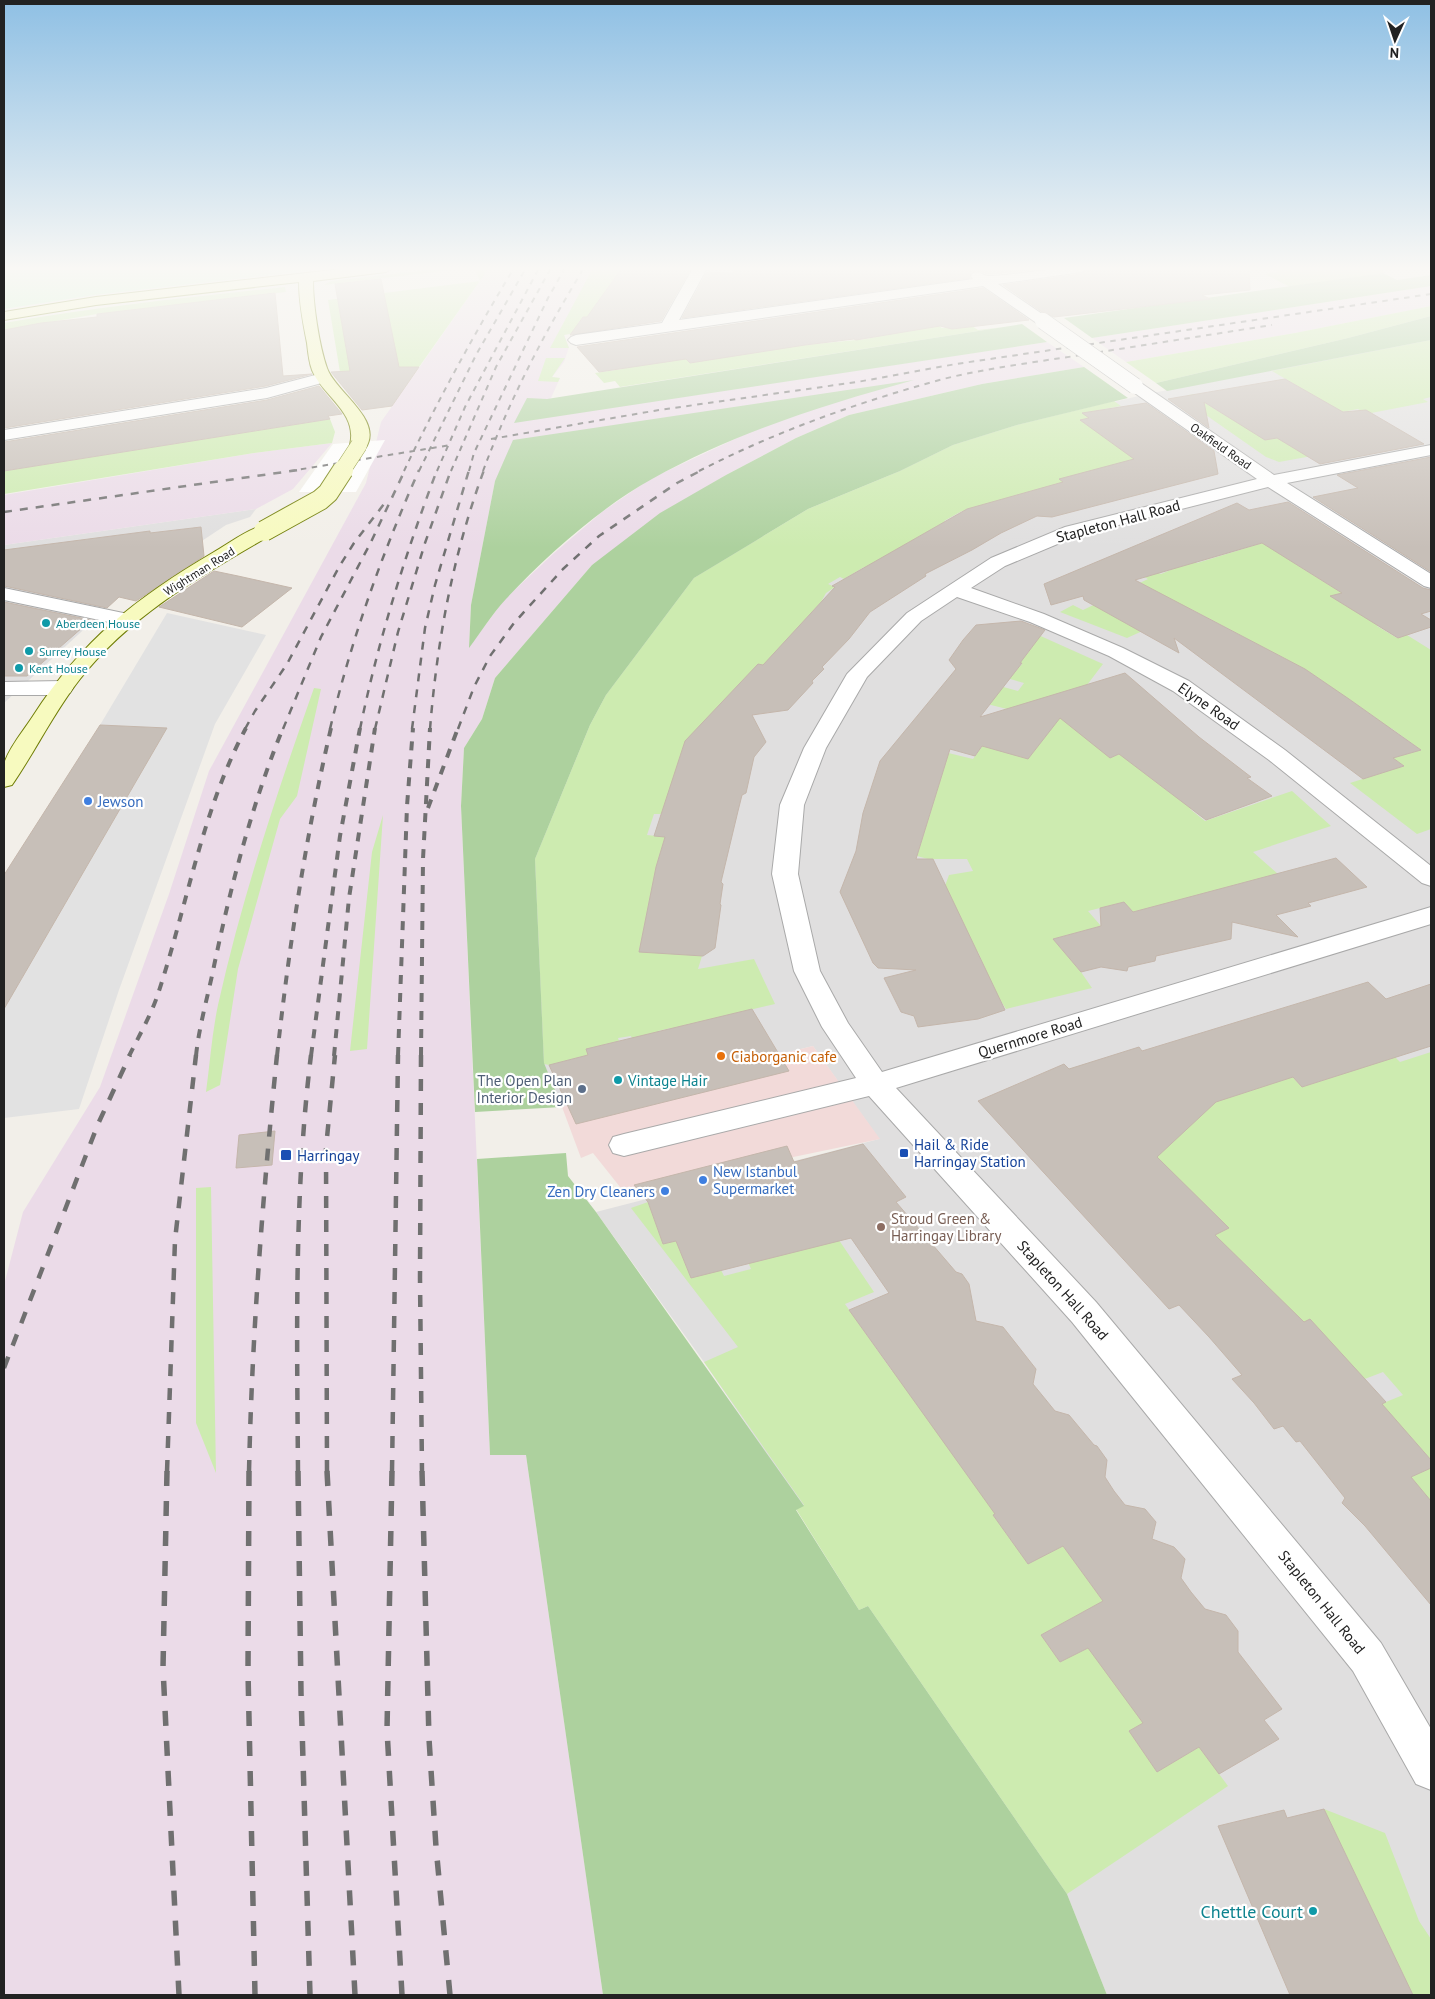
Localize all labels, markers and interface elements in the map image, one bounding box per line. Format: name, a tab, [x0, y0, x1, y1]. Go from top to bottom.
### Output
north arrow	[1370, 15, 1420, 65]
text: N	[1389, 44, 1399, 62]
street label: Oakfield Road	[1188, 419, 1254, 473]
street label: Stapleton Hall Road	[1054, 495, 1182, 547]
street label: Wightman Road	[161, 543, 237, 599]
place label: Aberdeen House	[56, 616, 140, 631]
marker: Aberdeen House	[40, 617, 52, 629]
place label: Surrey House	[39, 644, 106, 659]
marker: Surrey House	[23, 645, 35, 657]
place label: Kent House	[29, 661, 88, 676]
marker: Kent House	[13, 662, 25, 674]
street label: Elyne Road	[1174, 678, 1244, 734]
place label: Jewson	[97, 792, 143, 811]
marker: Jewson	[82, 795, 94, 807]
street label: Quernmore Road	[976, 1012, 1084, 1062]
place label: Ciaborganic cafe	[731, 1047, 837, 1066]
marker: Ciaborganic cafe	[715, 1050, 727, 1062]
place label: The Open Plan Interior Design	[477, 1071, 572, 1107]
place label: Vintage Hair	[627, 1071, 708, 1090]
marker: Vintage Hair	[612, 1074, 624, 1086]
marker: The Open Plan Interior Design	[576, 1083, 588, 1095]
place label: Hail & Ride Harringay Station	[914, 1135, 1026, 1171]
place label: Harringay	[297, 1146, 359, 1165]
marker: Hail & Ride Harringay Station	[898, 1147, 910, 1159]
marker: Harringay	[279, 1148, 293, 1162]
place label: New Istanbul Supermarket	[713, 1162, 798, 1198]
marker: New Istanbul Supermarket	[697, 1174, 709, 1186]
place label: Zen Dry Cleaners	[547, 1182, 655, 1201]
marker: Zen Dry Cleaners	[659, 1185, 671, 1197]
place label: Stroud Green & Harringay Library	[891, 1209, 1001, 1245]
marker: Stroud Green & Harringay Library	[875, 1221, 887, 1233]
street label: Stapleton Hall Road	[1013, 1236, 1113, 1344]
street label: Stapleton Hall Road	[1274, 1546, 1370, 1658]
place label: Chettle Court	[1201, 1900, 1303, 1923]
marker: Chettle Court	[1307, 1905, 1319, 1917]

